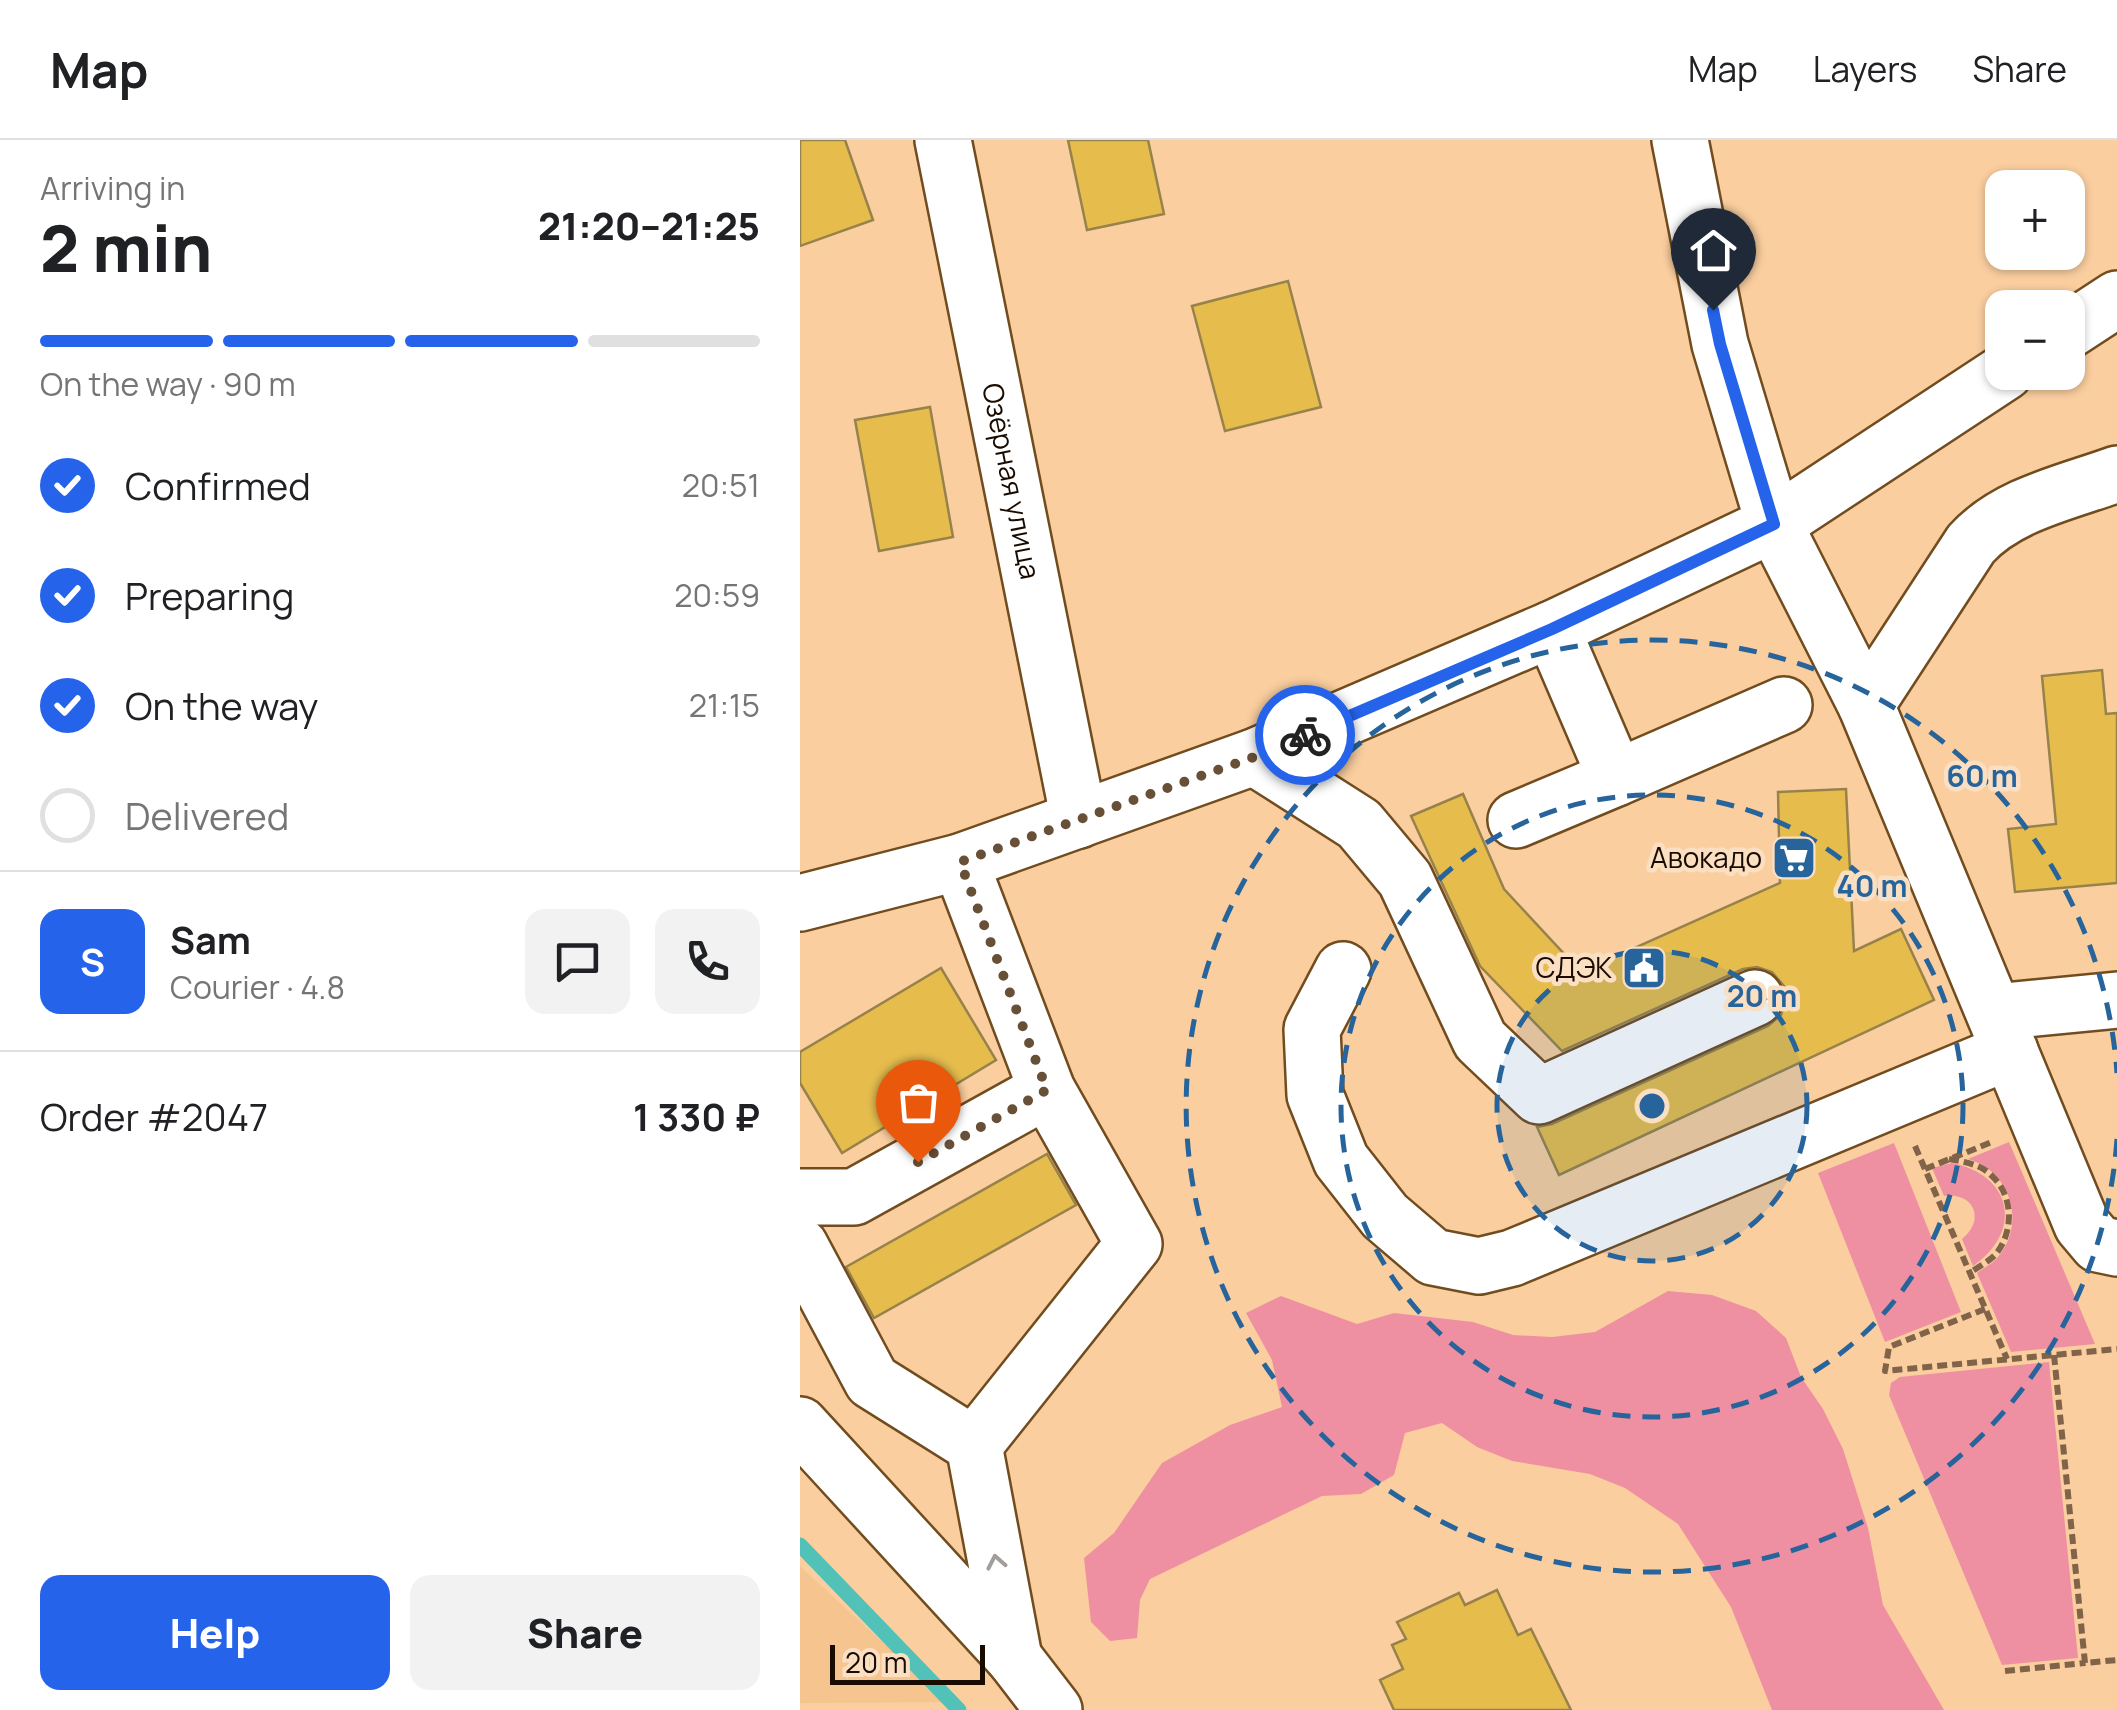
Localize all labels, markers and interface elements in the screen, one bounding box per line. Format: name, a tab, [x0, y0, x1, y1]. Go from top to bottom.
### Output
text: Map	[50, 37, 148, 102]
text: Map	[1688, 45, 1758, 93]
text: Layers	[1813, 45, 1917, 93]
text: Share	[1972, 45, 2067, 93]
text: Arriving in	[40, 166, 185, 210]
map controls	[1985, 170, 2085, 390]
button: +	[1985, 170, 2085, 270]
text: 21:20–21:25	[538, 199, 760, 251]
text: 2 min	[40, 203, 212, 292]
pin	[1671, 208, 1756, 311]
icon: home	[1686, 223, 1741, 278]
button: −	[1985, 290, 2085, 390]
text: On the way · 90 m	[40, 362, 296, 406]
street label: Озёрная улица	[974, 380, 1050, 582]
icon: check	[40, 458, 95, 513]
text: Confirmed	[125, 459, 311, 511]
text: 20:51	[682, 463, 760, 507]
icon: check	[40, 568, 95, 623]
text: Preparing	[125, 569, 294, 621]
text: 20:59	[674, 573, 760, 617]
icon: check	[40, 678, 95, 733]
text: On the way	[125, 679, 318, 731]
text: 21:15	[689, 683, 760, 727]
courier	[1255, 685, 1355, 785]
icon: bike	[1278, 708, 1333, 763]
text: 60 m	[1946, 755, 2018, 796]
text: Delivered	[125, 789, 289, 841]
supermarket icon: Авокадо	[1771, 835, 1817, 881]
place label: Авокадо	[1650, 838, 1762, 876]
text: 40 m	[1837, 865, 1907, 906]
button: chat	[525, 909, 630, 1014]
button: phone	[655, 909, 760, 1014]
text: Sam	[170, 913, 251, 965]
text: S	[80, 935, 105, 987]
public building icon: СДЭК	[1621, 945, 1667, 991]
place label: СДЭК	[1536, 948, 1612, 986]
text: Courier · 4.8	[170, 965, 345, 1009]
text: 20 m	[1727, 975, 1797, 1016]
pin	[876, 1060, 961, 1163]
icon: bag	[891, 1075, 946, 1130]
centre of rings	[1634, 1088, 1670, 1124]
text: Order #2047	[40, 1090, 268, 1142]
text: 1 330 ₽	[633, 1090, 760, 1142]
one-way arrow	[986, 1554, 1007, 1570]
button: Help	[40, 1575, 390, 1690]
button: Share	[410, 1575, 760, 1690]
scale bar	[830, 1640, 985, 1684]
text: 20 m	[845, 1643, 907, 1681]

